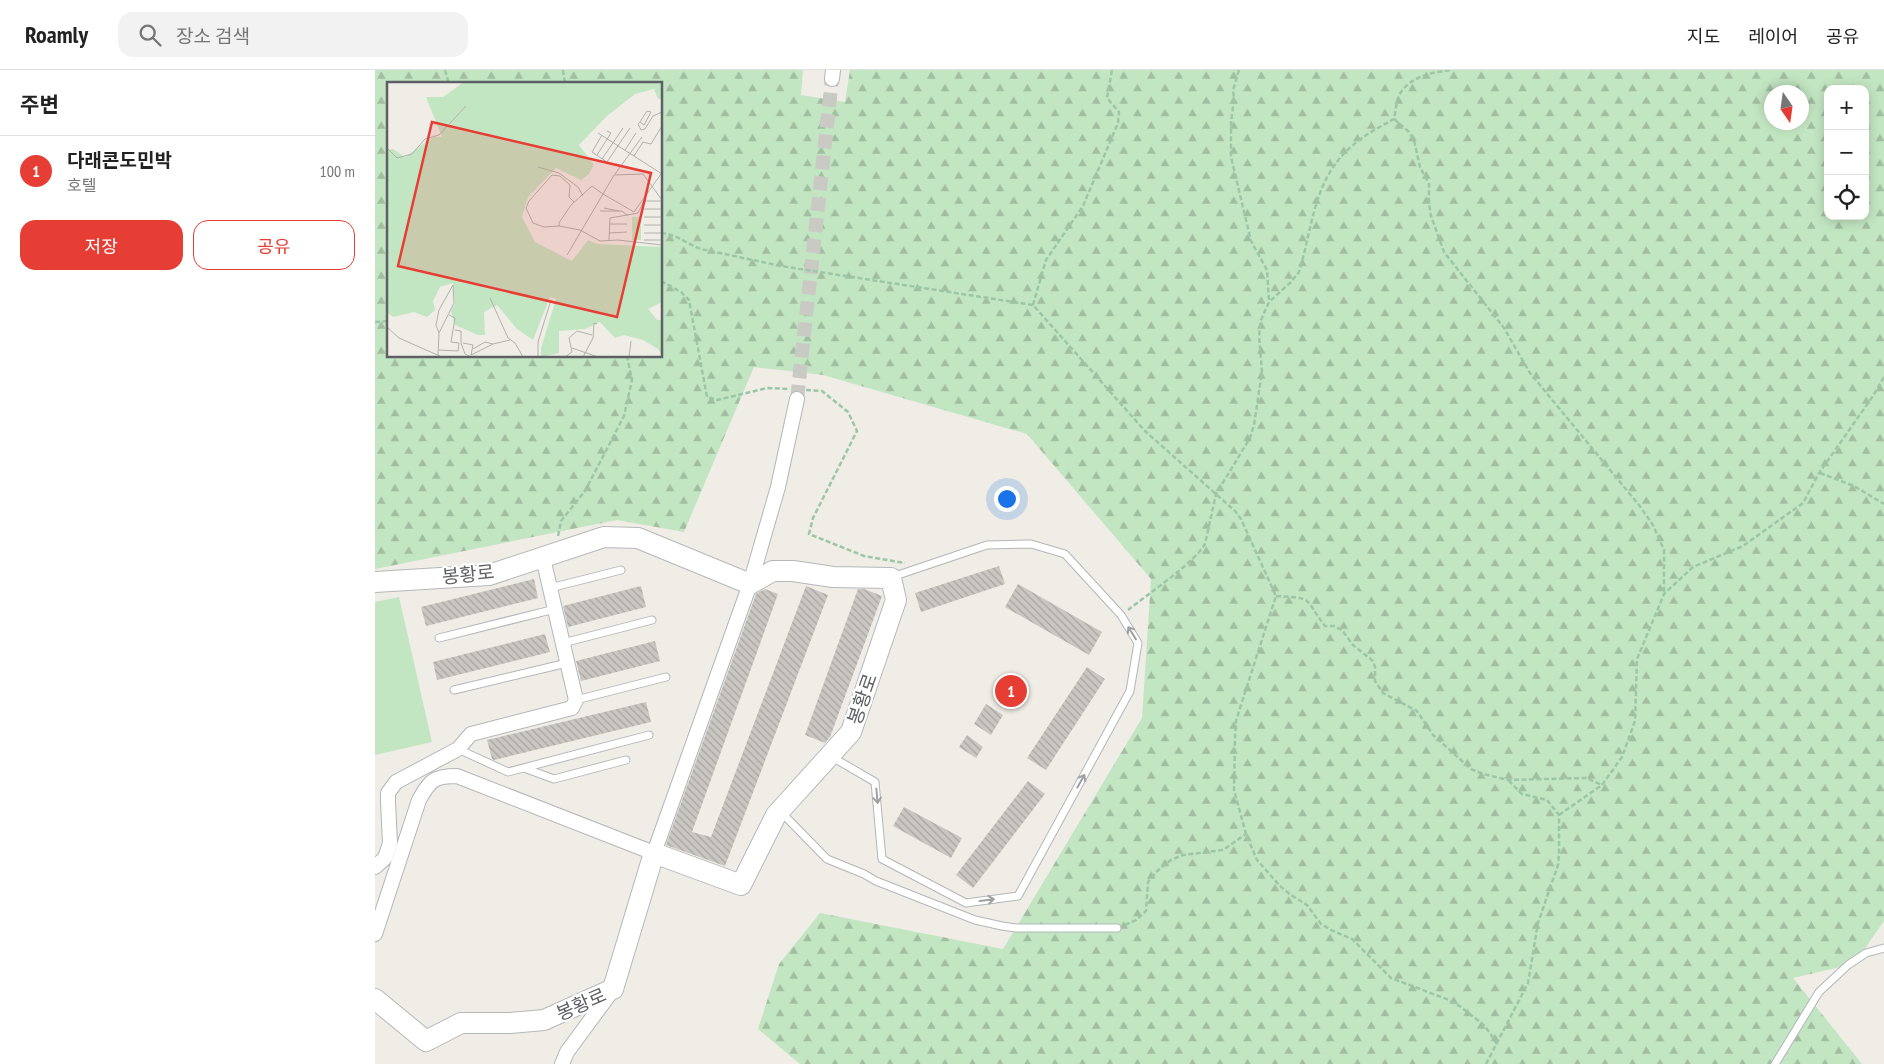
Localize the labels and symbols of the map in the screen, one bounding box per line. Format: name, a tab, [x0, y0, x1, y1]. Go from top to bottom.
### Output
inset map	[387, 82, 663, 358]
north arrow	[1764, 85, 1809, 130]
your location	[994, 486, 1020, 512]
street label: 봉황로	[441, 559, 495, 589]
one-way arrow	[1126, 627, 1136, 641]
street label: 봉황로	[842, 670, 882, 728]
pin: 1	[995, 672, 1027, 710]
one-way arrow	[1077, 774, 1086, 789]
one-way arrow	[872, 787, 881, 803]
one-way arrow	[979, 895, 995, 905]
street label: 봉황로	[552, 982, 610, 1026]

